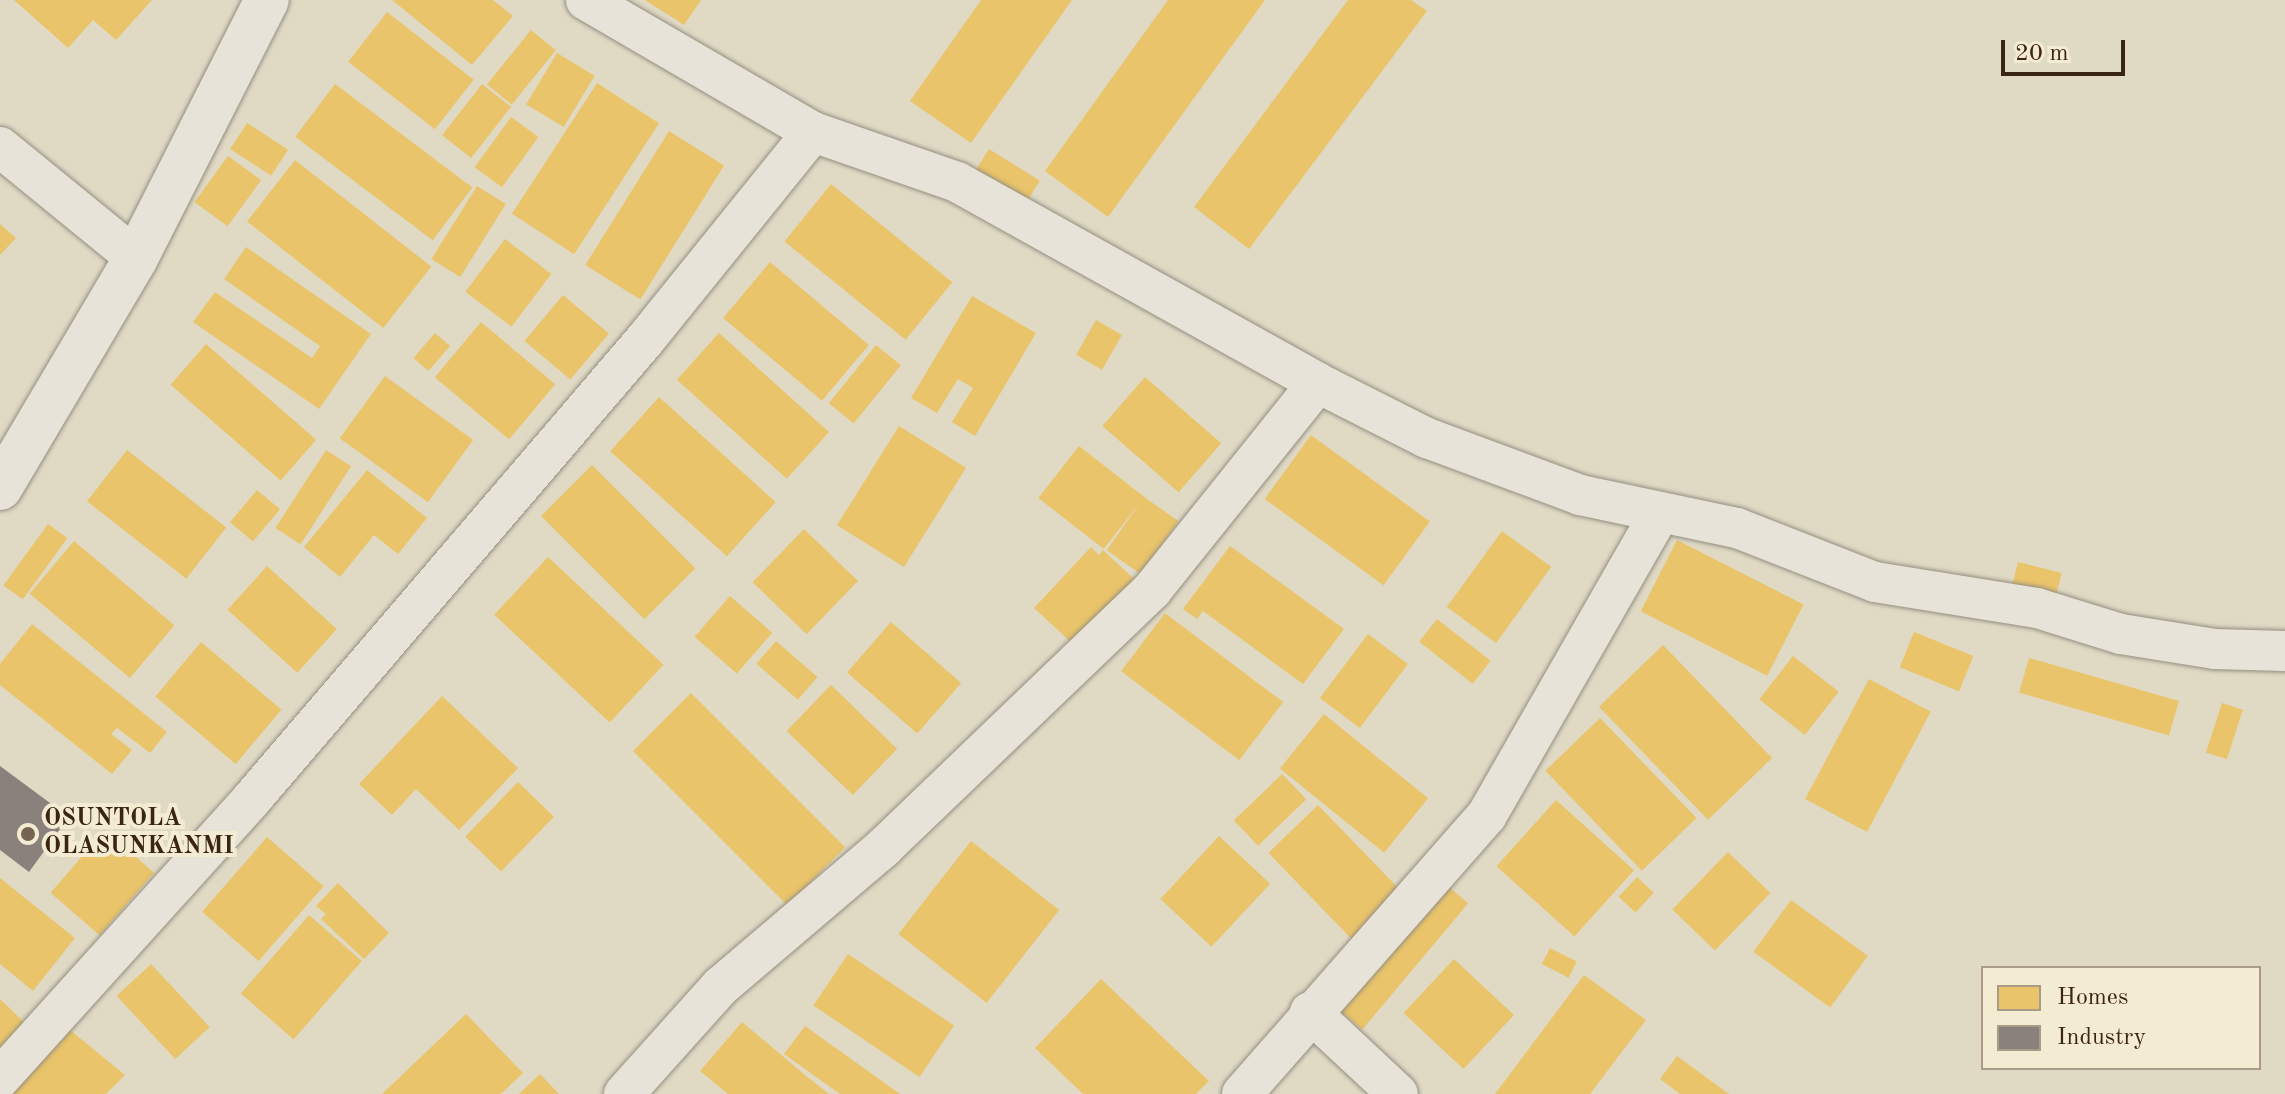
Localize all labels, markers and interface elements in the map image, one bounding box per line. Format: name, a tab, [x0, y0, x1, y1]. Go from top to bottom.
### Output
scale bar	[2005, 24, 2129, 74]
text: 20 m	[2015, 42, 2069, 66]
place label: OSUNTOLA OLASUNKANMI	[44, 806, 234, 862]
marker: OSUNTOLA OLASUNKANMI	[19, 825, 37, 843]
legend	[1981, 966, 2261, 1070]
text: Homes	[2057, 986, 2128, 1010]
text: Industry	[2057, 1026, 2146, 1050]

